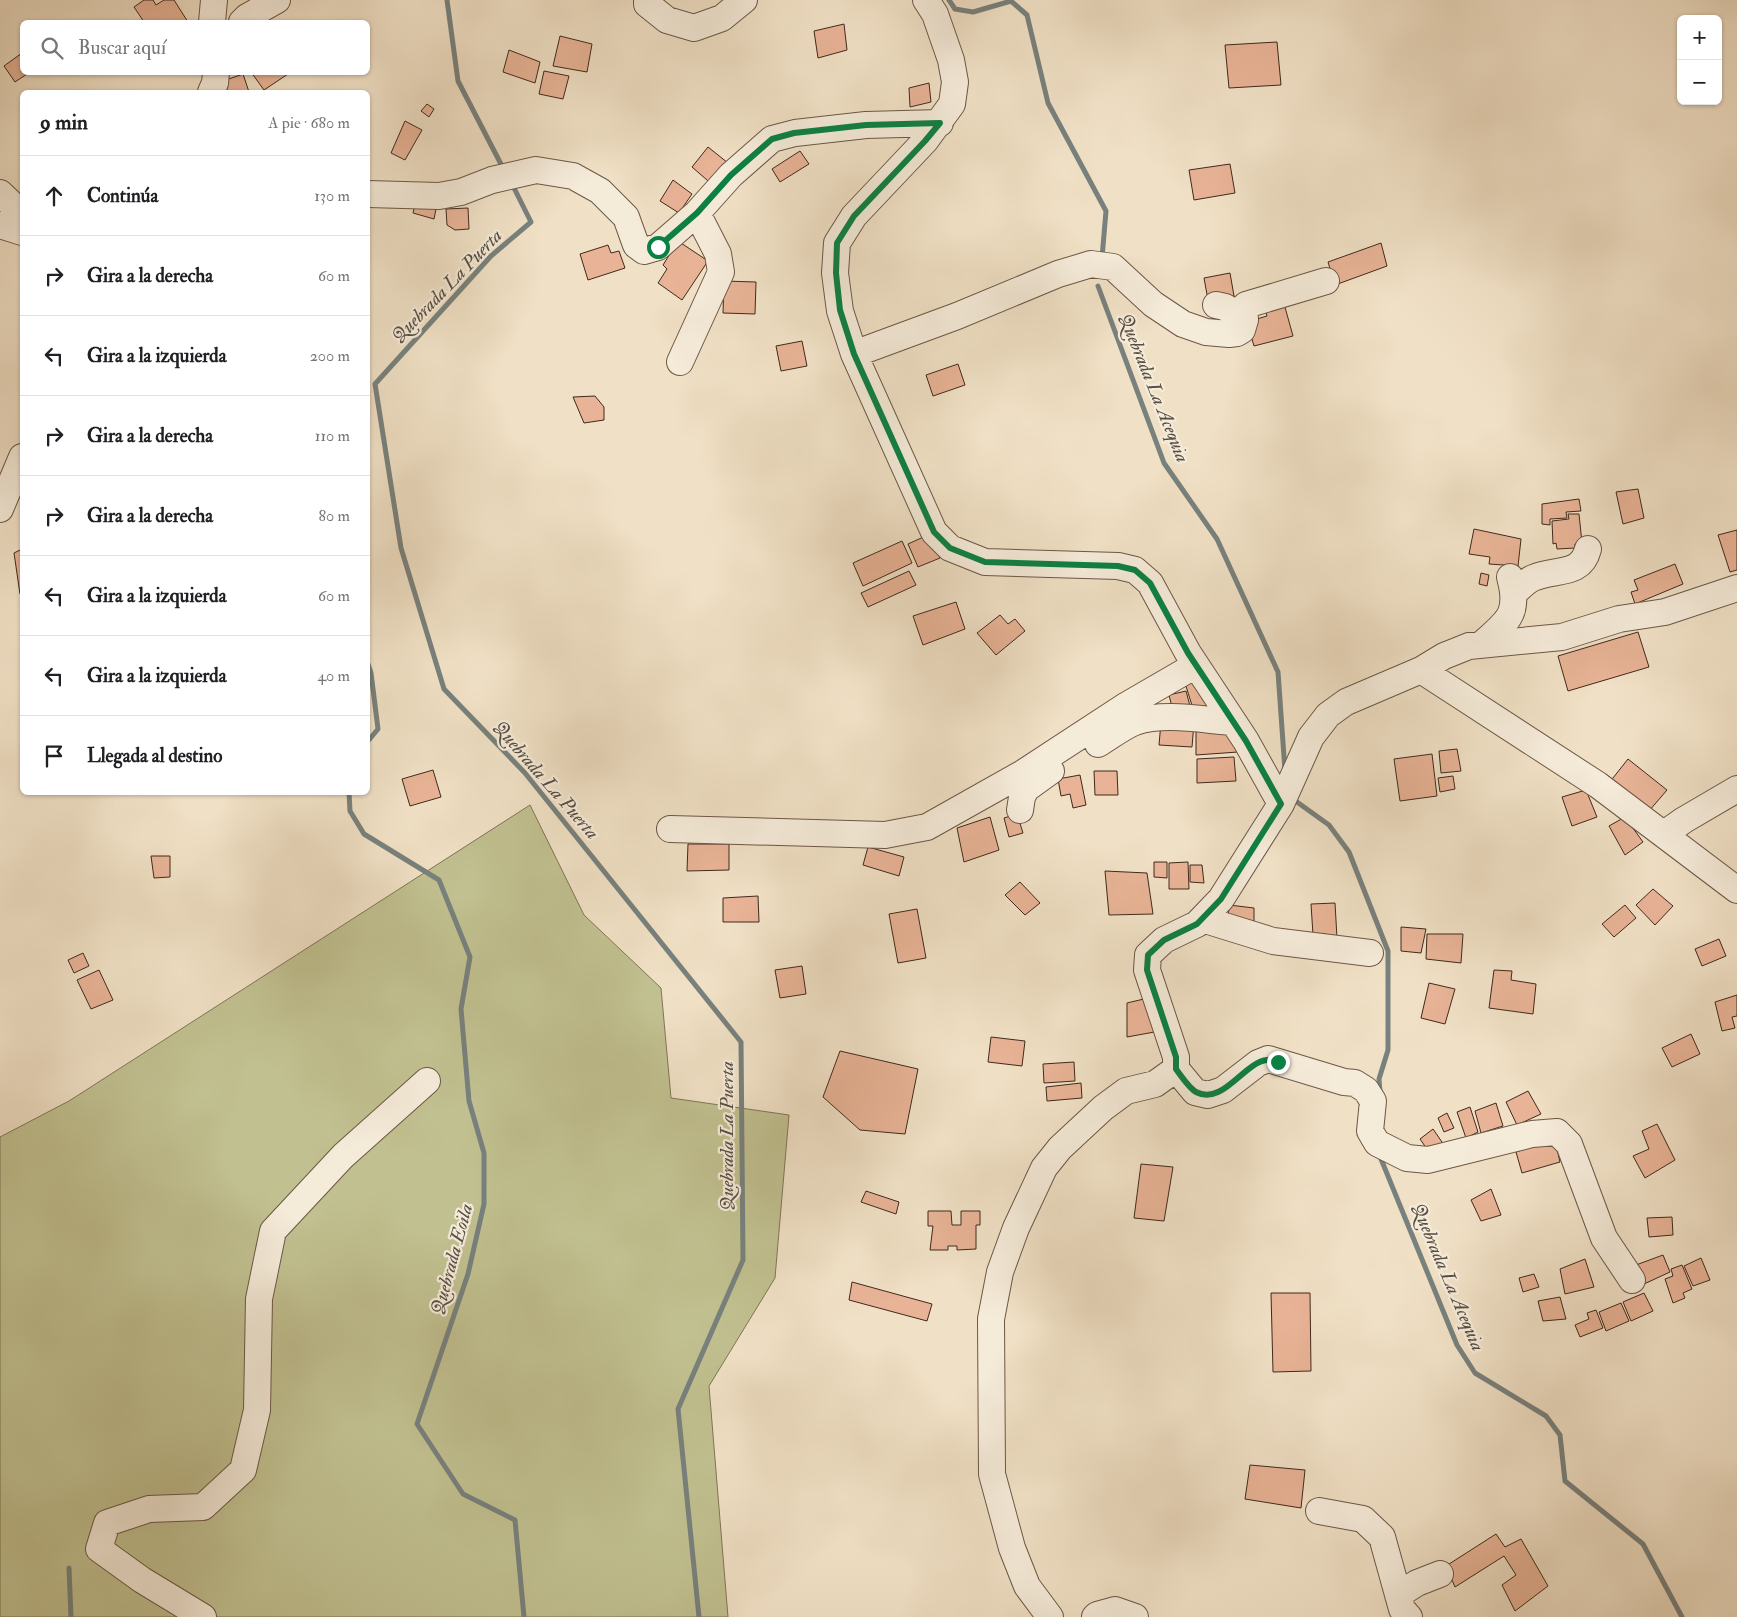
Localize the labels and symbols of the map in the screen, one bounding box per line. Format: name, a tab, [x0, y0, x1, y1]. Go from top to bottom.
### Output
water label: Quebrada La Puerta	[387, 224, 508, 348]
route start	[647, 236, 670, 259]
water label: Quebrada La Acequia	[1113, 310, 1195, 466]
water label: Quebrada La Puerta	[488, 716, 604, 844]
route end	[1267, 1051, 1290, 1074]
water label: Quebrada La Puerta	[715, 1061, 739, 1211]
water label: Quebrada La Acequia	[1406, 1199, 1490, 1355]
water label: Quebrada Eoila	[426, 1201, 478, 1317]

